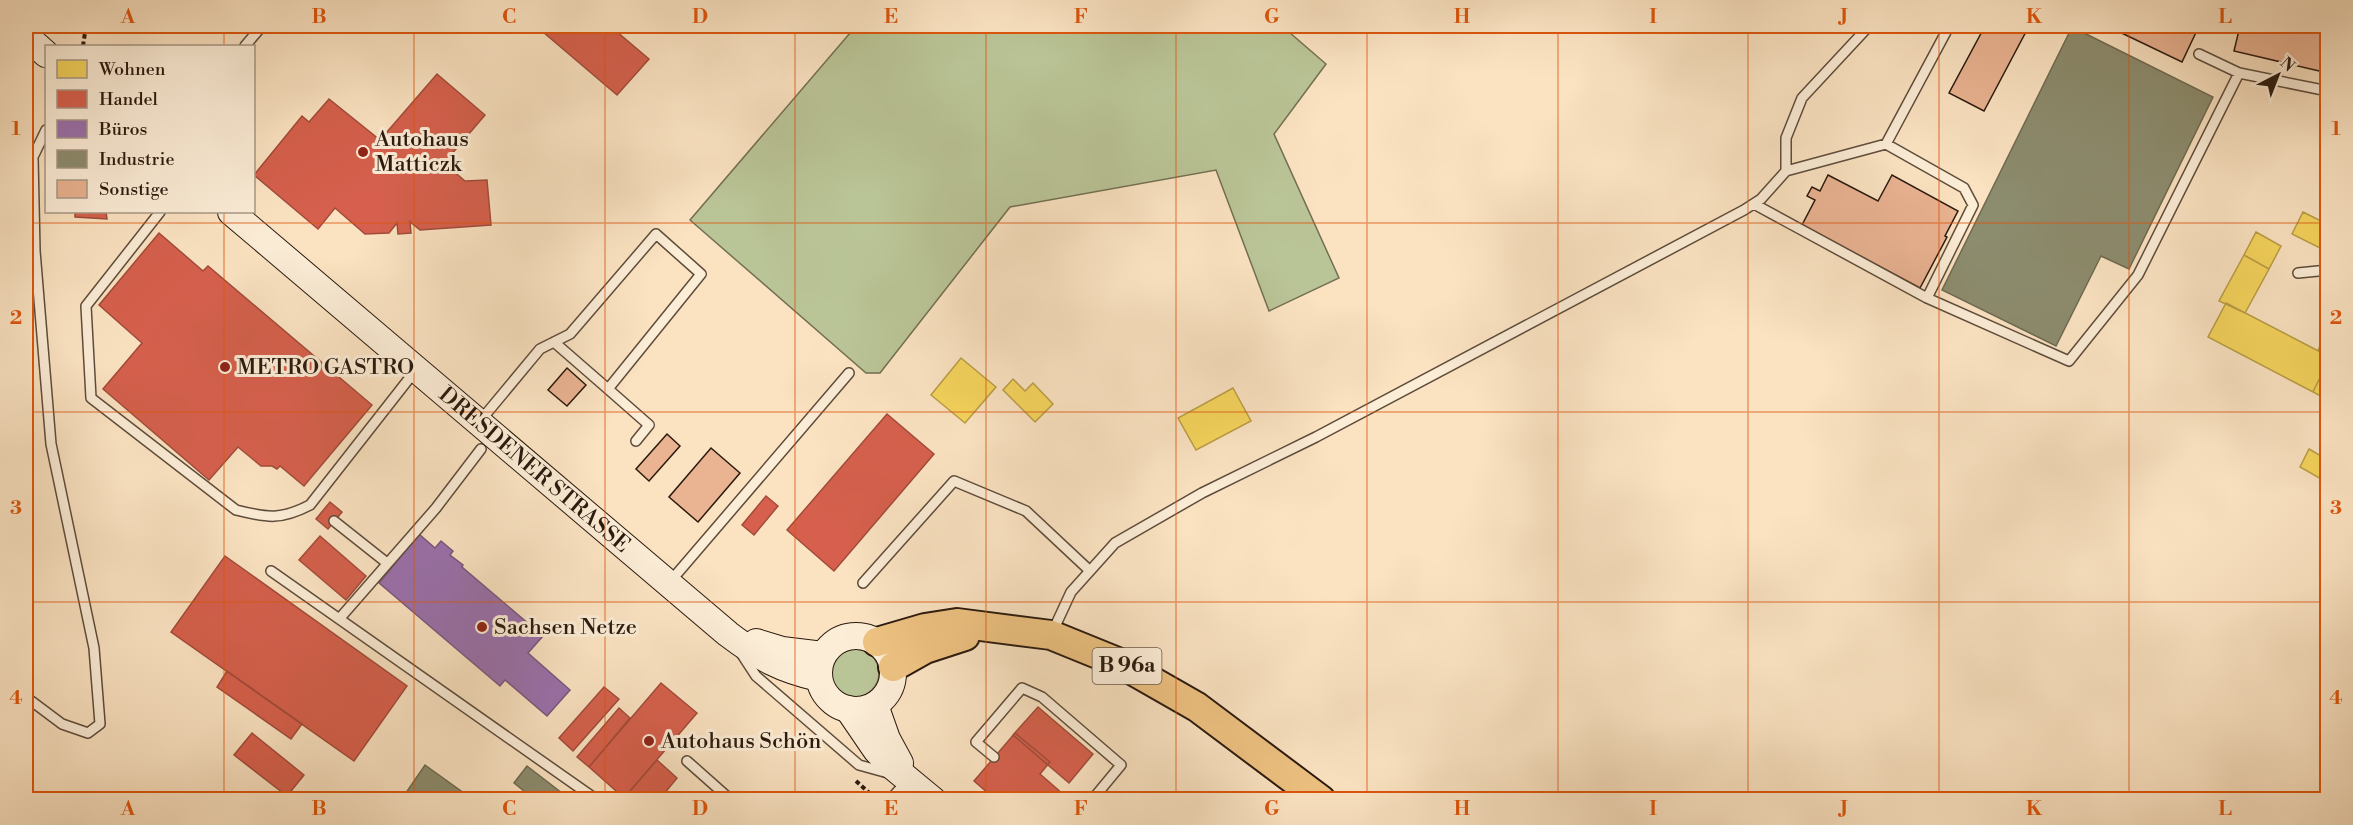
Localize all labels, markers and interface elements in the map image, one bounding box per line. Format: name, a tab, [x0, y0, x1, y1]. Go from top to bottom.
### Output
text: A	[120, 5, 136, 30]
text: B	[311, 5, 327, 30]
text: C	[502, 5, 516, 30]
text: D	[692, 5, 708, 30]
text: E	[884, 5, 898, 30]
text: F	[1074, 5, 1088, 30]
text: G	[1264, 5, 1280, 30]
text: H	[1454, 5, 1471, 30]
text: I	[1649, 5, 1657, 30]
text: J	[1837, 5, 1848, 30]
text: K	[2026, 5, 2043, 30]
text: L	[2218, 5, 2232, 30]
legend	[45, 45, 255, 213]
north arrow	[2248, 45, 2308, 105]
text: N	[2276, 53, 2299, 76]
text: Wohnen	[98, 58, 166, 81]
text: Handel	[99, 88, 159, 111]
text: 1	[11, 117, 21, 142]
text: 1	[2331, 117, 2341, 142]
text: Büros	[98, 118, 148, 141]
place label: Autohaus Matticzk	[374, 126, 469, 178]
marker: Autohaus Matticzk	[356, 145, 370, 159]
text: Industrie	[99, 148, 175, 171]
text: Sonstige	[99, 178, 169, 201]
text: 2	[10, 306, 22, 331]
text: 2	[2330, 306, 2342, 331]
place label: METRO GASTRO	[237, 354, 414, 381]
marker: METRO GASTRO	[218, 360, 232, 374]
street label: DRESDENER STRASSE	[433, 381, 636, 558]
text: 3	[10, 496, 22, 521]
text: 3	[2330, 496, 2342, 521]
place label: Sachsen Netze	[494, 614, 637, 641]
marker: Sachsen Netze	[475, 620, 489, 634]
road number: B 96a	[1092, 648, 1162, 684]
text: 4	[9, 686, 23, 711]
text: 4	[2329, 686, 2343, 711]
place label: Autohaus Schön	[660, 728, 821, 755]
marker: Autohaus Schön	[642, 734, 656, 748]
text: A	[120, 797, 136, 822]
text: B	[311, 797, 327, 822]
text: C	[502, 797, 516, 822]
text: D	[692, 797, 708, 822]
text: E	[884, 797, 898, 822]
text: F	[1074, 797, 1088, 822]
text: G	[1264, 797, 1280, 822]
text: H	[1454, 797, 1471, 822]
text: I	[1649, 797, 1657, 822]
text: J	[1837, 797, 1848, 822]
text: K	[2026, 797, 2043, 822]
text: L	[2218, 797, 2232, 822]

